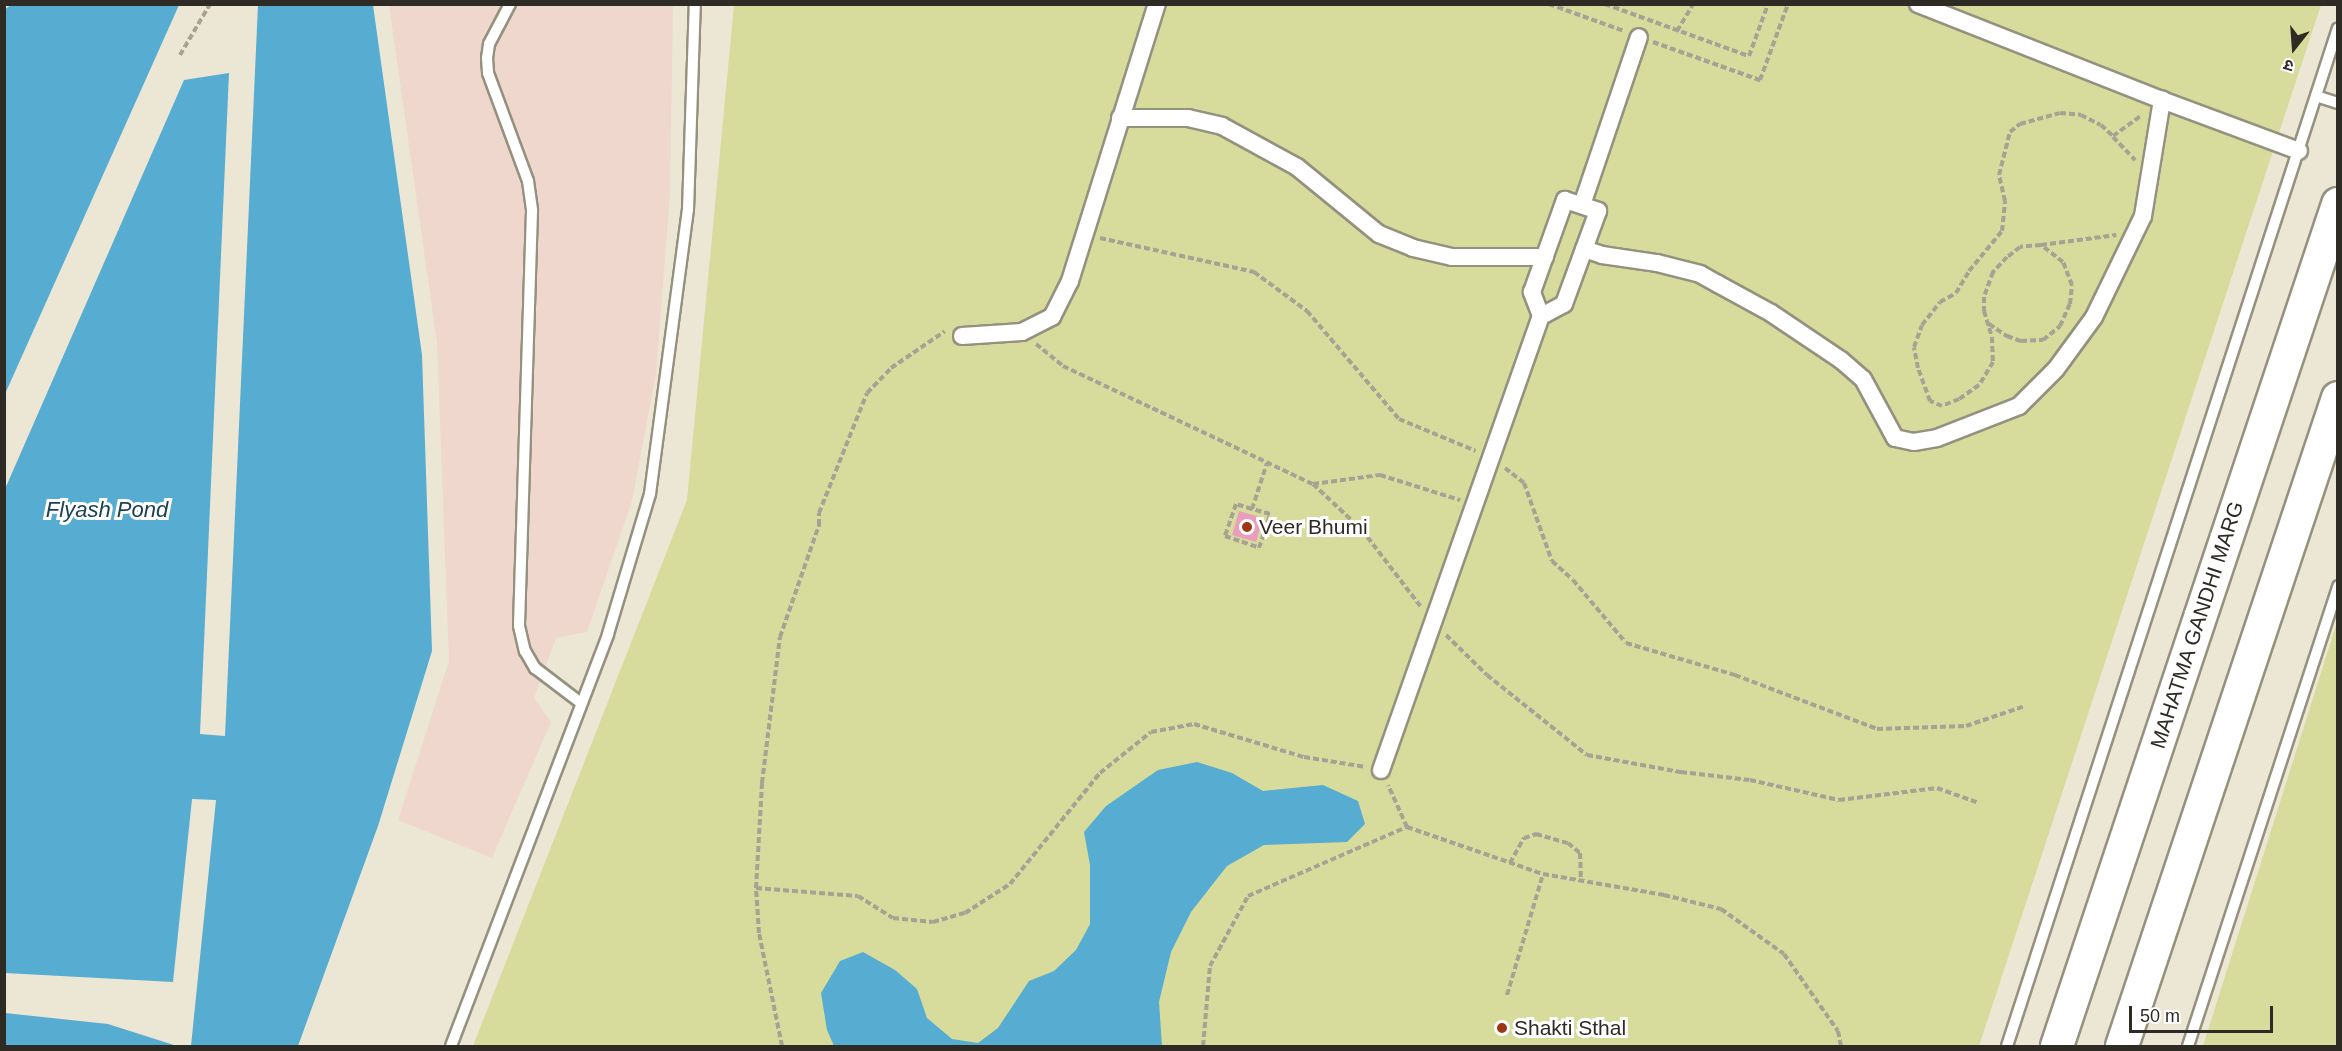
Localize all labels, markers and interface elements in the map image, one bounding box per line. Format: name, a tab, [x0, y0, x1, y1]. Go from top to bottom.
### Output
north arrow	[2264, 18, 2324, 78]
text: उ	[2282, 56, 2296, 75]
water label: Flyash Pond	[46, 497, 168, 523]
street label: MAHATMA GANDHI MARG	[2145, 498, 2249, 752]
place label: Veer Bhumi	[1259, 514, 1368, 540]
marker: Veer Bhumi	[1240, 520, 1254, 534]
scale bar	[2132, 994, 2276, 1032]
text: 50 m	[2140, 1006, 2180, 1026]
place label: Shakti Sthal	[1514, 1015, 1626, 1041]
marker: Shakti Sthal	[1495, 1021, 1509, 1035]

